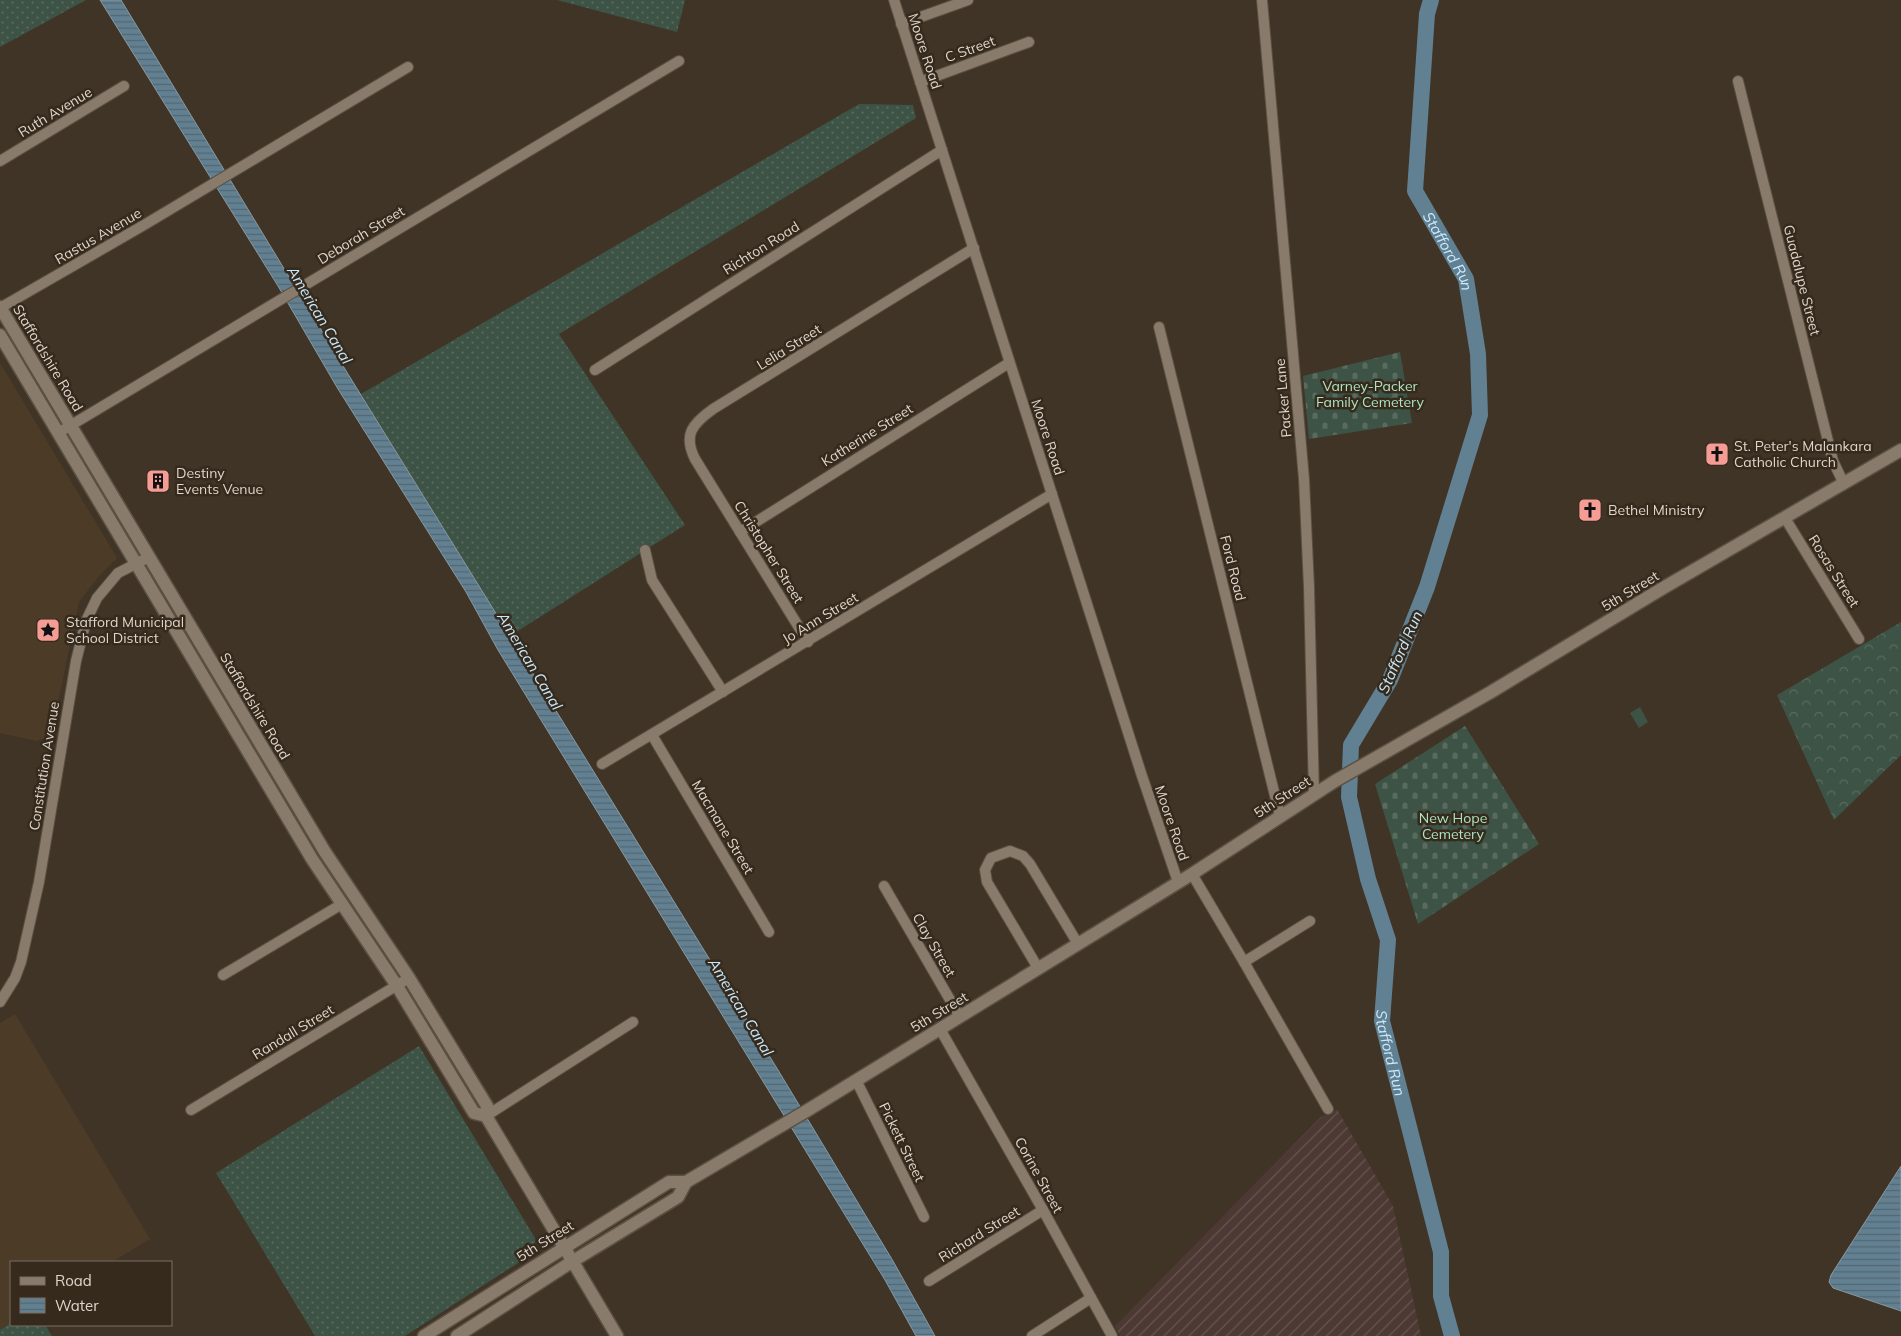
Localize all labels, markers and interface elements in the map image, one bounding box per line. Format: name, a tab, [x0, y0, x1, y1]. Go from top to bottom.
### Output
street label: Moore Road	[904, 11, 946, 91]
street label: C Street	[943, 32, 998, 66]
street label: Ruth Avenue	[15, 83, 95, 141]
street label: Deborah Street	[314, 202, 408, 268]
street label: Rastus Avenue	[51, 204, 145, 268]
water label: Stafford Run	[1419, 208, 1477, 292]
street label: Richton Road	[719, 217, 803, 279]
street label: Guadalupe Street	[1780, 223, 1824, 337]
water label: American Canal	[283, 262, 357, 368]
street label: Staffordshire Road	[9, 301, 87, 415]
street label: Lelia Street	[753, 320, 825, 374]
street label: Packer Lane	[1271, 358, 1295, 438]
park label: Varney-Packer Family Cemetery	[1316, 377, 1425, 411]
street label: Moore Road	[1027, 397, 1069, 477]
street label: Katherine Street	[818, 400, 916, 470]
place label: St. Peter's Malankara Catholic Church	[1734, 437, 1872, 471]
church icon: St. Peter's Malankara Catholic Church	[1704, 441, 1730, 467]
place label: Destiny Events Venue	[176, 464, 263, 498]
building icon: Destiny Events Venue	[145, 468, 171, 494]
street label: Christopher Street	[730, 497, 808, 607]
church icon: Bethel Ministry	[1577, 497, 1603, 523]
place label: Bethel Ministry	[1608, 501, 1705, 519]
street label: Rosas Street	[1805, 531, 1863, 611]
street label: Ford Road	[1216, 533, 1250, 603]
street label: 5th Street	[1598, 567, 1662, 615]
street label: Jo Ann Street	[779, 588, 861, 648]
water label: American Canal	[493, 608, 567, 714]
water label: Stafford Run	[1373, 608, 1427, 696]
place label: Stafford Municipal School District	[66, 613, 184, 647]
place icon: Stafford Municipal School District	[35, 617, 61, 643]
street label: Staffordshire Road	[216, 649, 294, 763]
street label: Constitution Avenue	[25, 700, 63, 832]
street label: 5th Street	[1250, 772, 1314, 822]
street label: Macmane Street	[688, 777, 758, 877]
street label: Moore Road	[1151, 783, 1193, 863]
park label: New Hope Cemetery	[1419, 809, 1487, 843]
street label: Clay Street	[908, 910, 960, 980]
water label: American Canal	[704, 954, 778, 1060]
street label: 5th Street	[907, 988, 971, 1036]
street label: Randall Street	[249, 1001, 337, 1063]
water label: Stafford Run	[1372, 1009, 1410, 1098]
street label: Pickett Street	[875, 1099, 929, 1185]
street label: Corine Street	[1011, 1134, 1067, 1216]
street label: Richard Street	[935, 1202, 1023, 1266]
street label: 5th Street	[513, 1216, 577, 1266]
legend	[10, 1261, 172, 1326]
text: Road	[55, 1271, 92, 1290]
text: Water	[55, 1296, 99, 1315]

